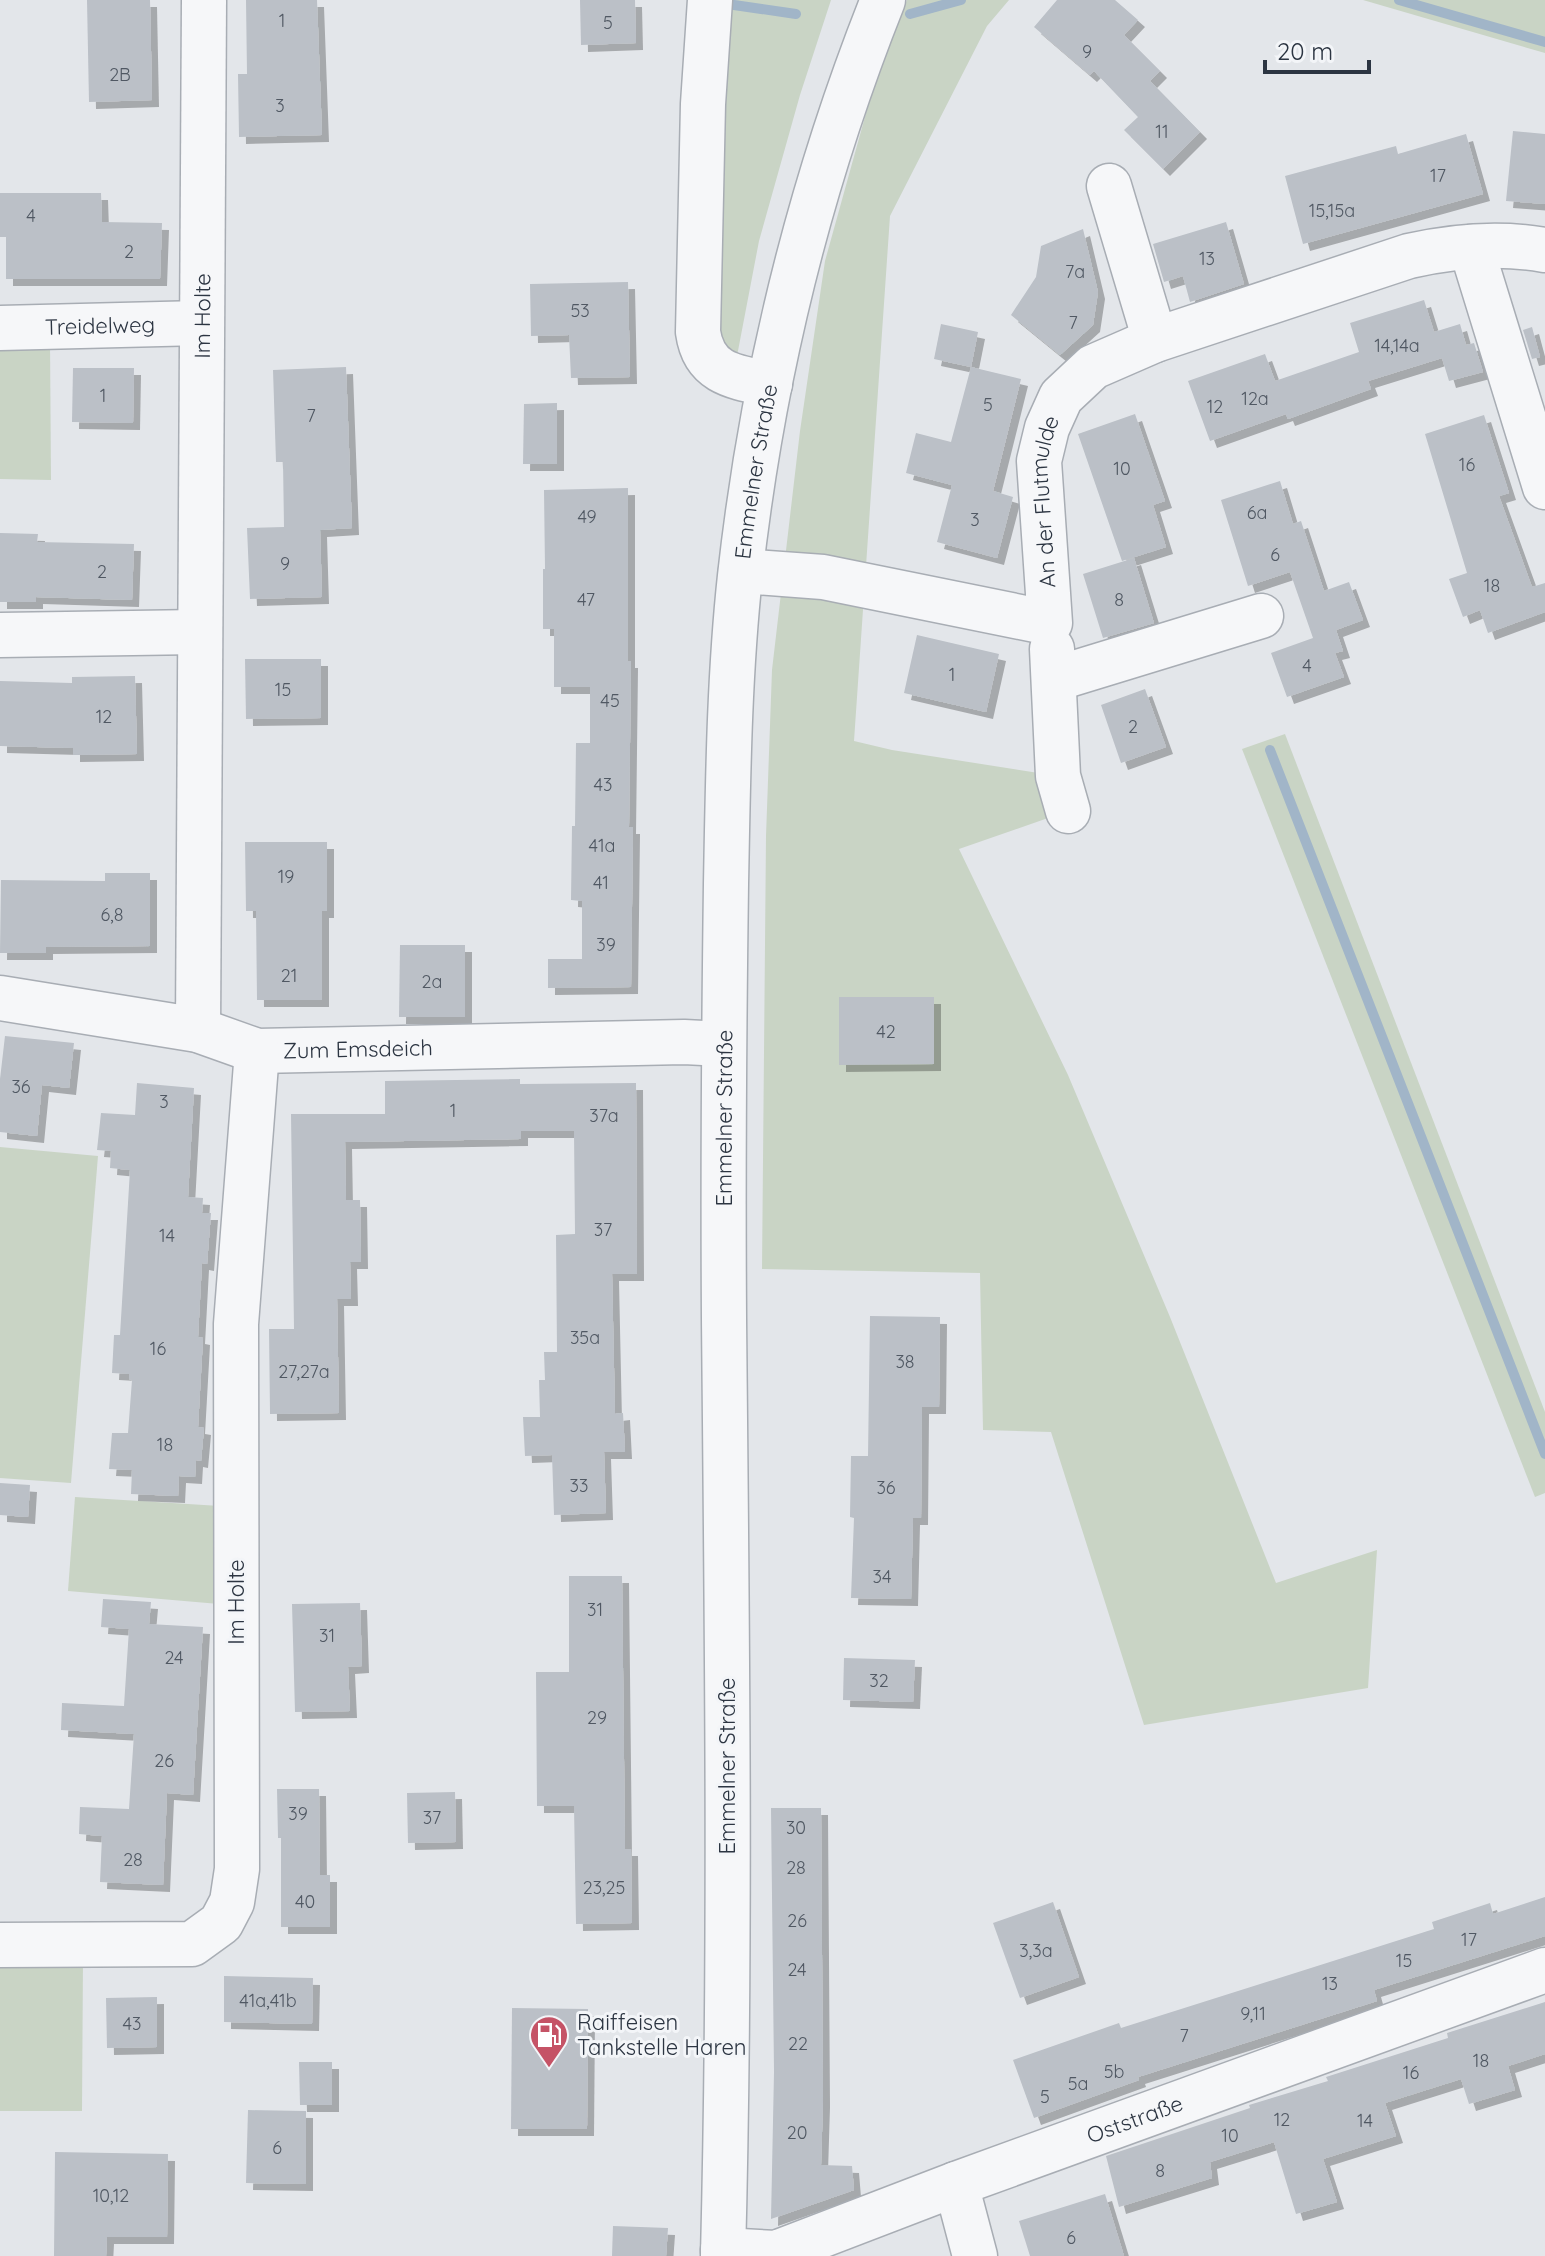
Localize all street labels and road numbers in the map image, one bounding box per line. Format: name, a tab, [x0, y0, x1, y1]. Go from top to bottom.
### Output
street label: Im Holte	[188, 273, 216, 359]
street label: Treidelweg	[45, 310, 155, 341]
street label: Emmelner Straße	[728, 382, 783, 561]
street label: An der Flutmulde	[1025, 411, 1065, 589]
street label: Emmelner Straße	[710, 1030, 738, 1206]
street label: Zum Emsdeich	[283, 1033, 433, 1064]
street label: Im Holte	[222, 1559, 250, 1645]
street label: Emmelner Straße	[713, 1678, 741, 1854]
street label: Oststraße	[1083, 2089, 1187, 2149]

